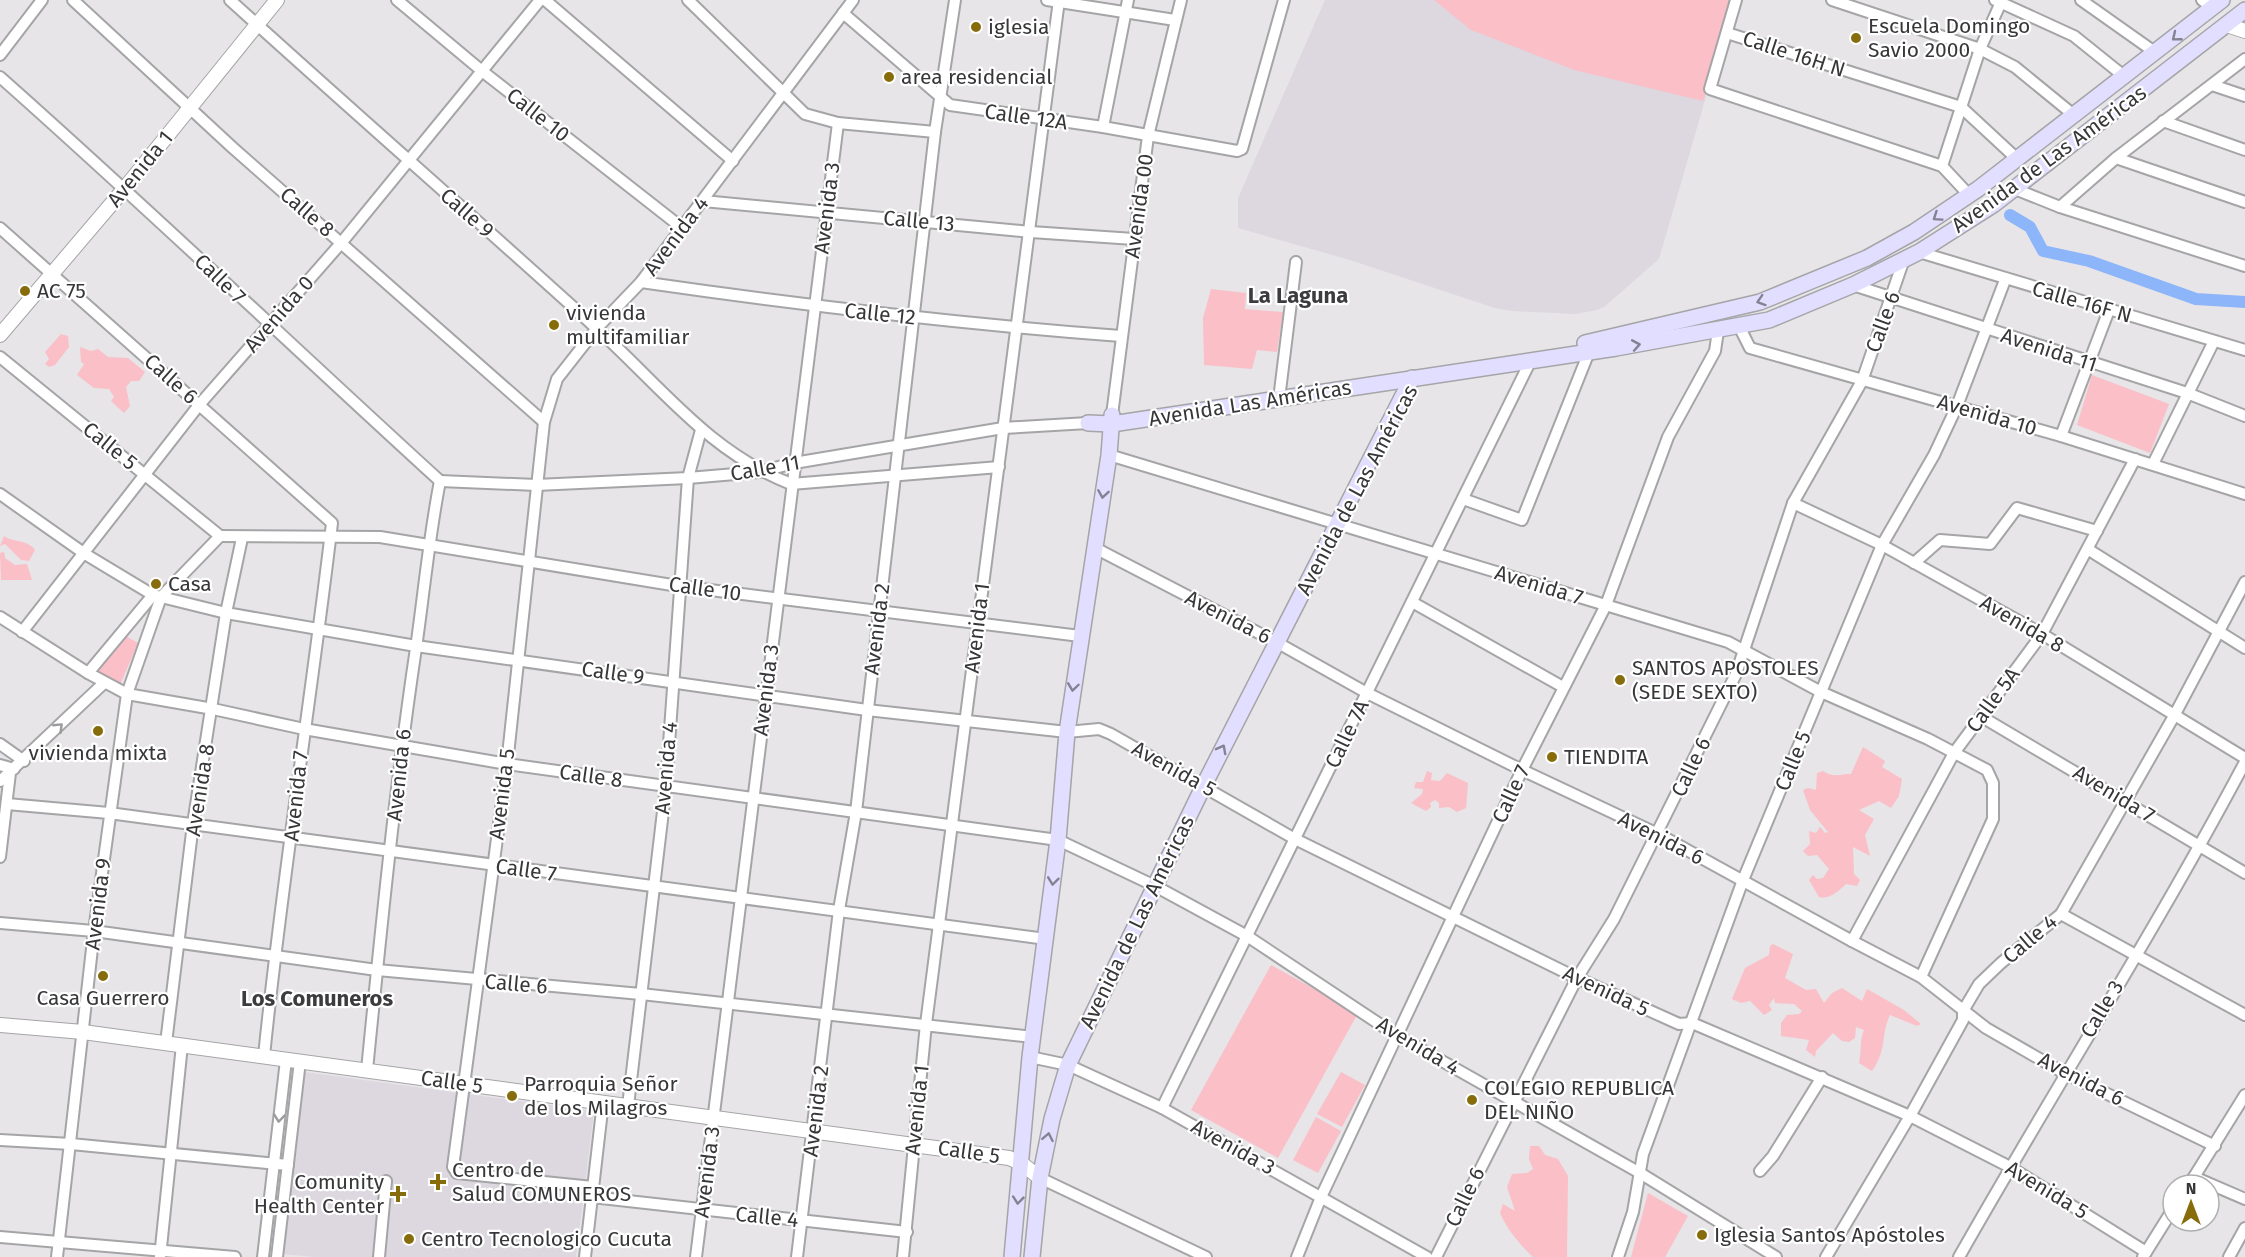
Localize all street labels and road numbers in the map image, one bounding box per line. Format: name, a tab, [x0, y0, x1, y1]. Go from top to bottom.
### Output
street label: Calle 16H N	[1739, 25, 1849, 83]
street label: Avenida de Las Américas	[1947, 80, 2152, 238]
street label: Calle 10	[501, 82, 575, 148]
street label: Calle 12A	[983, 98, 1069, 136]
street label: Avenida 1	[101, 126, 179, 212]
street label: Avenida 00	[1119, 152, 1159, 260]
street label: Avenida 3	[808, 161, 846, 255]
street label: Calle 8	[274, 181, 340, 243]
street label: Calle 9	[435, 183, 499, 243]
street label: Avenida 4	[638, 191, 714, 281]
street label: Calle 13	[882, 205, 956, 237]
street label: Calle 7	[189, 248, 251, 310]
street label: Avenida 0	[239, 270, 319, 358]
street label: Calle 16F N	[2029, 275, 2135, 329]
street label: Calle 6	[1860, 288, 1906, 356]
street label: Calle 12	[843, 297, 917, 331]
street label: Avenida 11	[1998, 322, 2100, 378]
street label: Calle 6	[139, 348, 203, 410]
street label: Avenida Las Américas	[1147, 374, 1353, 432]
street label: Avenida de Las Américas	[1291, 380, 1424, 600]
street label: Avenida 10	[1934, 388, 2040, 442]
street label: Calle 5	[78, 416, 142, 476]
street label: Calle 11	[728, 449, 802, 487]
street label: Avenida 7	[1492, 559, 1586, 611]
street label: Calle 10	[667, 571, 743, 607]
street label: Avenida 1	[959, 581, 995, 675]
street label: Avenida 2	[858, 582, 896, 676]
street label: Avenida 6	[1181, 584, 1275, 650]
street label: Avenida 8	[1975, 589, 2069, 659]
street label: Avenida 3	[747, 643, 785, 737]
street label: Calle 9	[580, 656, 646, 690]
street label: Calle 5A	[1961, 662, 2025, 738]
street label: Calle 7A	[1319, 696, 1375, 772]
street label: Avenida 4	[649, 721, 683, 815]
street label: Calle 5	[1769, 727, 1817, 795]
street label: Avenida 6	[381, 728, 417, 822]
street label: Calle 6	[1665, 733, 1717, 801]
street label: Avenida 5	[1127, 735, 1221, 803]
street label: Avenida 8	[180, 742, 220, 838]
street label: Avenida 5	[483, 747, 521, 841]
street label: Avenida 7	[278, 749, 314, 843]
street label: Calle 8	[558, 759, 624, 793]
street label: Avenida 7	[2068, 759, 2160, 829]
street label: Calle 7	[1486, 761, 1536, 827]
street label: Avenida 6	[1614, 805, 1708, 871]
street label: Avenida de Las Américas	[1074, 811, 1200, 1033]
street label: Calle 7	[494, 853, 558, 887]
street label: Avenida 9	[79, 856, 117, 952]
street label: Calle 4	[1997, 909, 2063, 969]
street label: Avenida 5	[1559, 960, 1653, 1022]
street label: Calle 6	[483, 968, 549, 1000]
street label: Calle 3	[2075, 976, 2129, 1042]
street label: Avenida 4	[1372, 1011, 1464, 1081]
street label: Avenida 6	[2034, 1046, 2128, 1112]
street label: Avenida 2	[797, 1064, 835, 1158]
street label: Avenida 1	[899, 1064, 935, 1156]
street label: Calle 5	[419, 1065, 485, 1099]
street label: Avenida 3	[1186, 1113, 1280, 1181]
street label: Avenida 3	[688, 1125, 726, 1219]
street label: Calle 5	[936, 1135, 1002, 1169]
street label: Avenida 5	[2001, 1155, 2093, 1225]
street label: Calle 6	[1439, 1163, 1491, 1231]
street label: Calle 4	[734, 1201, 800, 1233]

